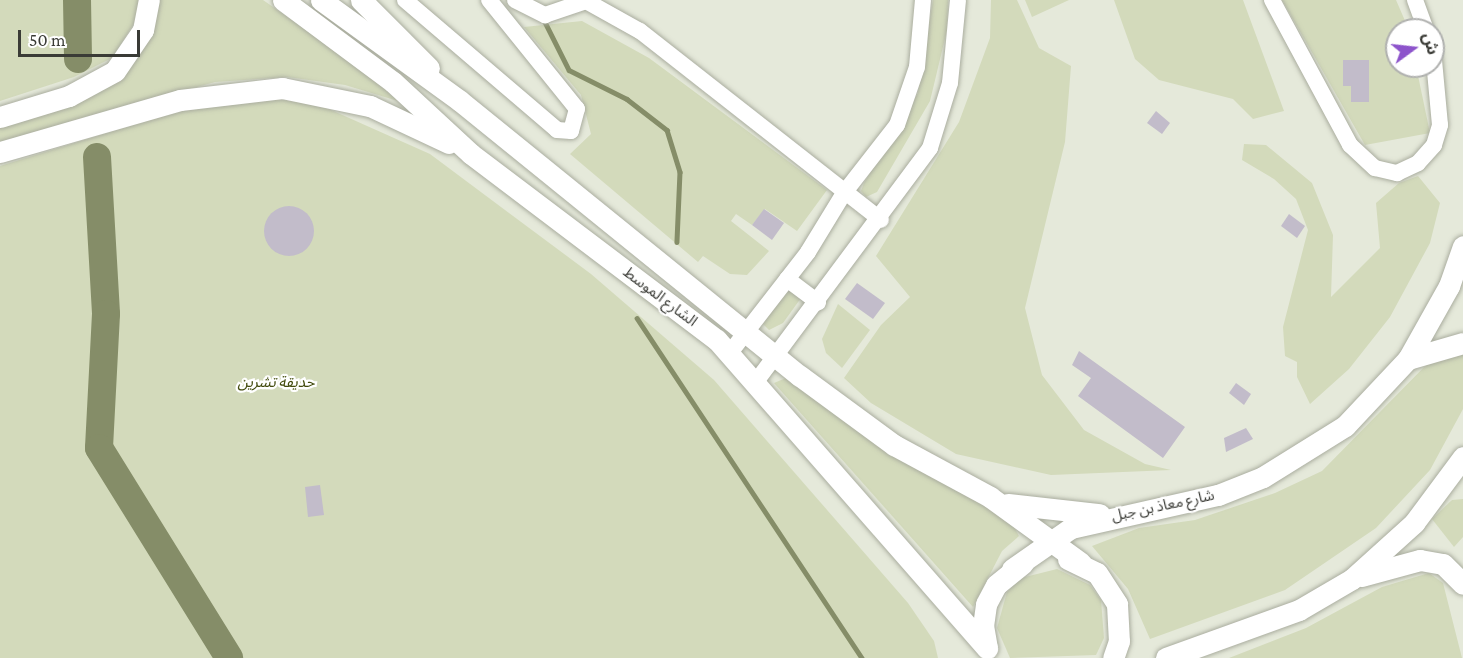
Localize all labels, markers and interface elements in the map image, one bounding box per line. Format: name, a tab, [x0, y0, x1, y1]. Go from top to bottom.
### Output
scale bar	[21, 18, 142, 56]
north arrow	[1385, 18, 1445, 78]
text: 50 m	[29, 30, 66, 50]
text: ش	[1420, 31, 1442, 57]
street label: الشارع الموسط	[619, 263, 701, 331]
park label: حديقة تشرين	[238, 374, 314, 392]
street label: شارع معاذ بن جبل	[1110, 486, 1216, 526]

